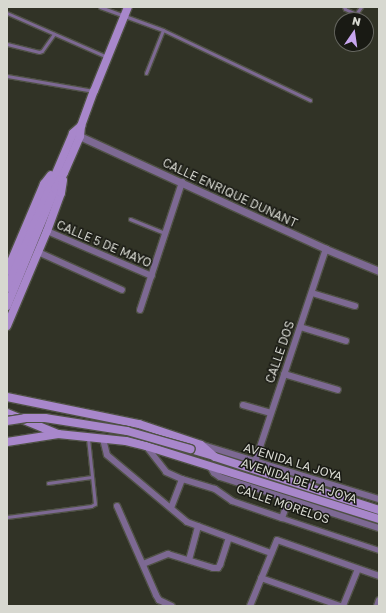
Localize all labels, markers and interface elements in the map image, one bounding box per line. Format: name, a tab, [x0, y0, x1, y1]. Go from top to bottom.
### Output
north arrow	[334, 12, 374, 52]
text: N	[351, 14, 362, 28]
street label: CALLE ENRIQUE DUNANT	[160, 155, 300, 231]
street label: CALLE 5 DE MAYO	[54, 217, 154, 271]
street label: CALLE DOS	[263, 319, 297, 385]
street label: AVENIDA LA JOYA	[242, 440, 344, 484]
street label: AVENIDA DE LA JOYA	[239, 455, 359, 507]
street label: CALLE MORELOS	[235, 481, 331, 527]

